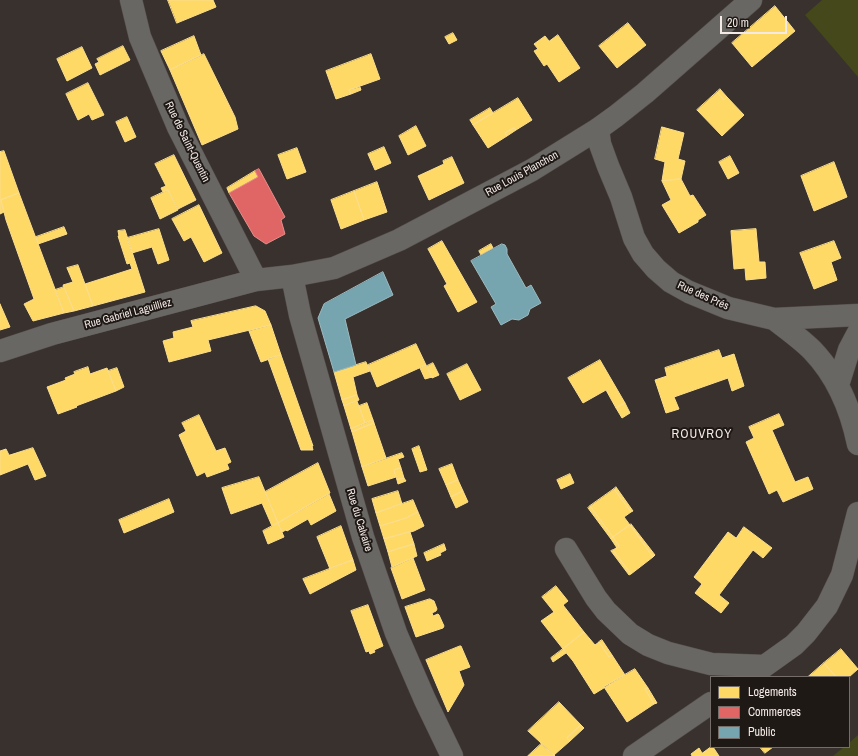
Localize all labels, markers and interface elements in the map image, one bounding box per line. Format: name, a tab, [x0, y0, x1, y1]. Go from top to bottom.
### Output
scale bar	[722, 8, 789, 34]
text: 20 m	[727, 15, 749, 31]
street label: Rue de Saint-Quentin	[162, 100, 212, 184]
street label: Rue Louis Planchon	[483, 149, 561, 199]
street label: Rue des Prés	[675, 279, 731, 313]
street label: Rue Gabriel Laguilliez	[83, 296, 173, 332]
district label: ROUVROY	[672, 427, 732, 443]
street label: Rue du Calvaire	[343, 487, 375, 553]
legend	[710, 676, 850, 748]
text: Logements	[748, 684, 797, 700]
text: Commerces	[748, 704, 801, 720]
text: Public	[748, 724, 775, 740]

